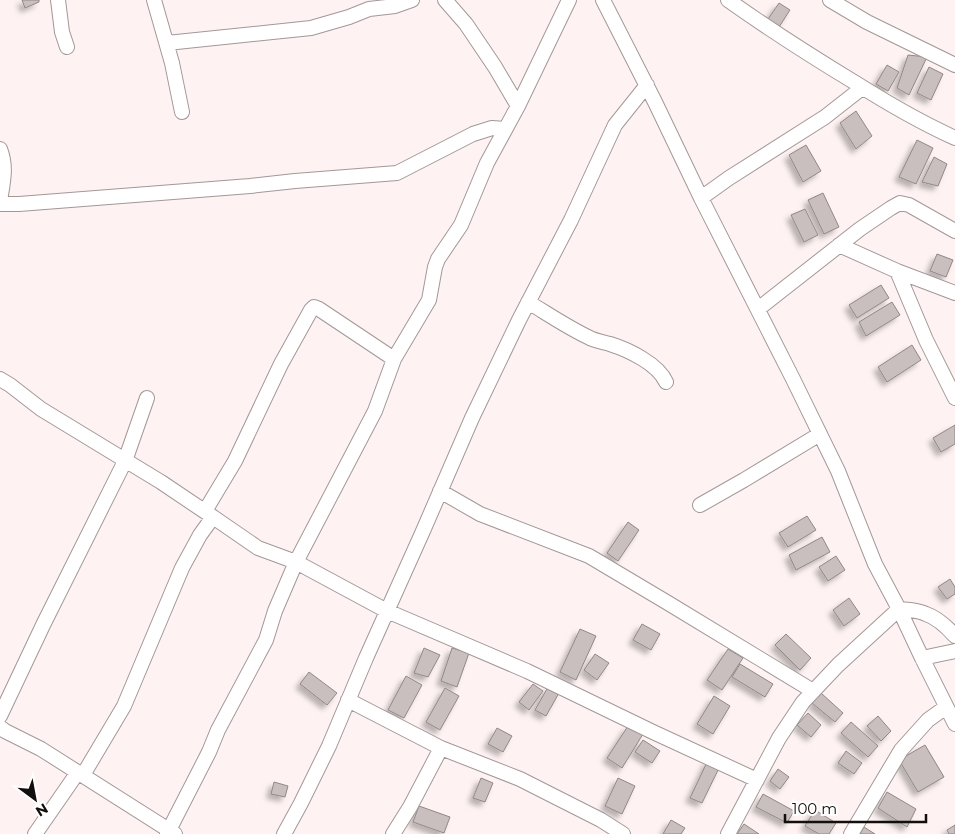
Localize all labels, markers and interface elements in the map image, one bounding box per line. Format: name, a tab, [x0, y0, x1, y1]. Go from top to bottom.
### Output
north arrow	[10, 774, 60, 824]
scale bar	[785, 792, 926, 824]
text: N	[32, 799, 51, 821]
text: 100 m	[792, 799, 837, 818]

